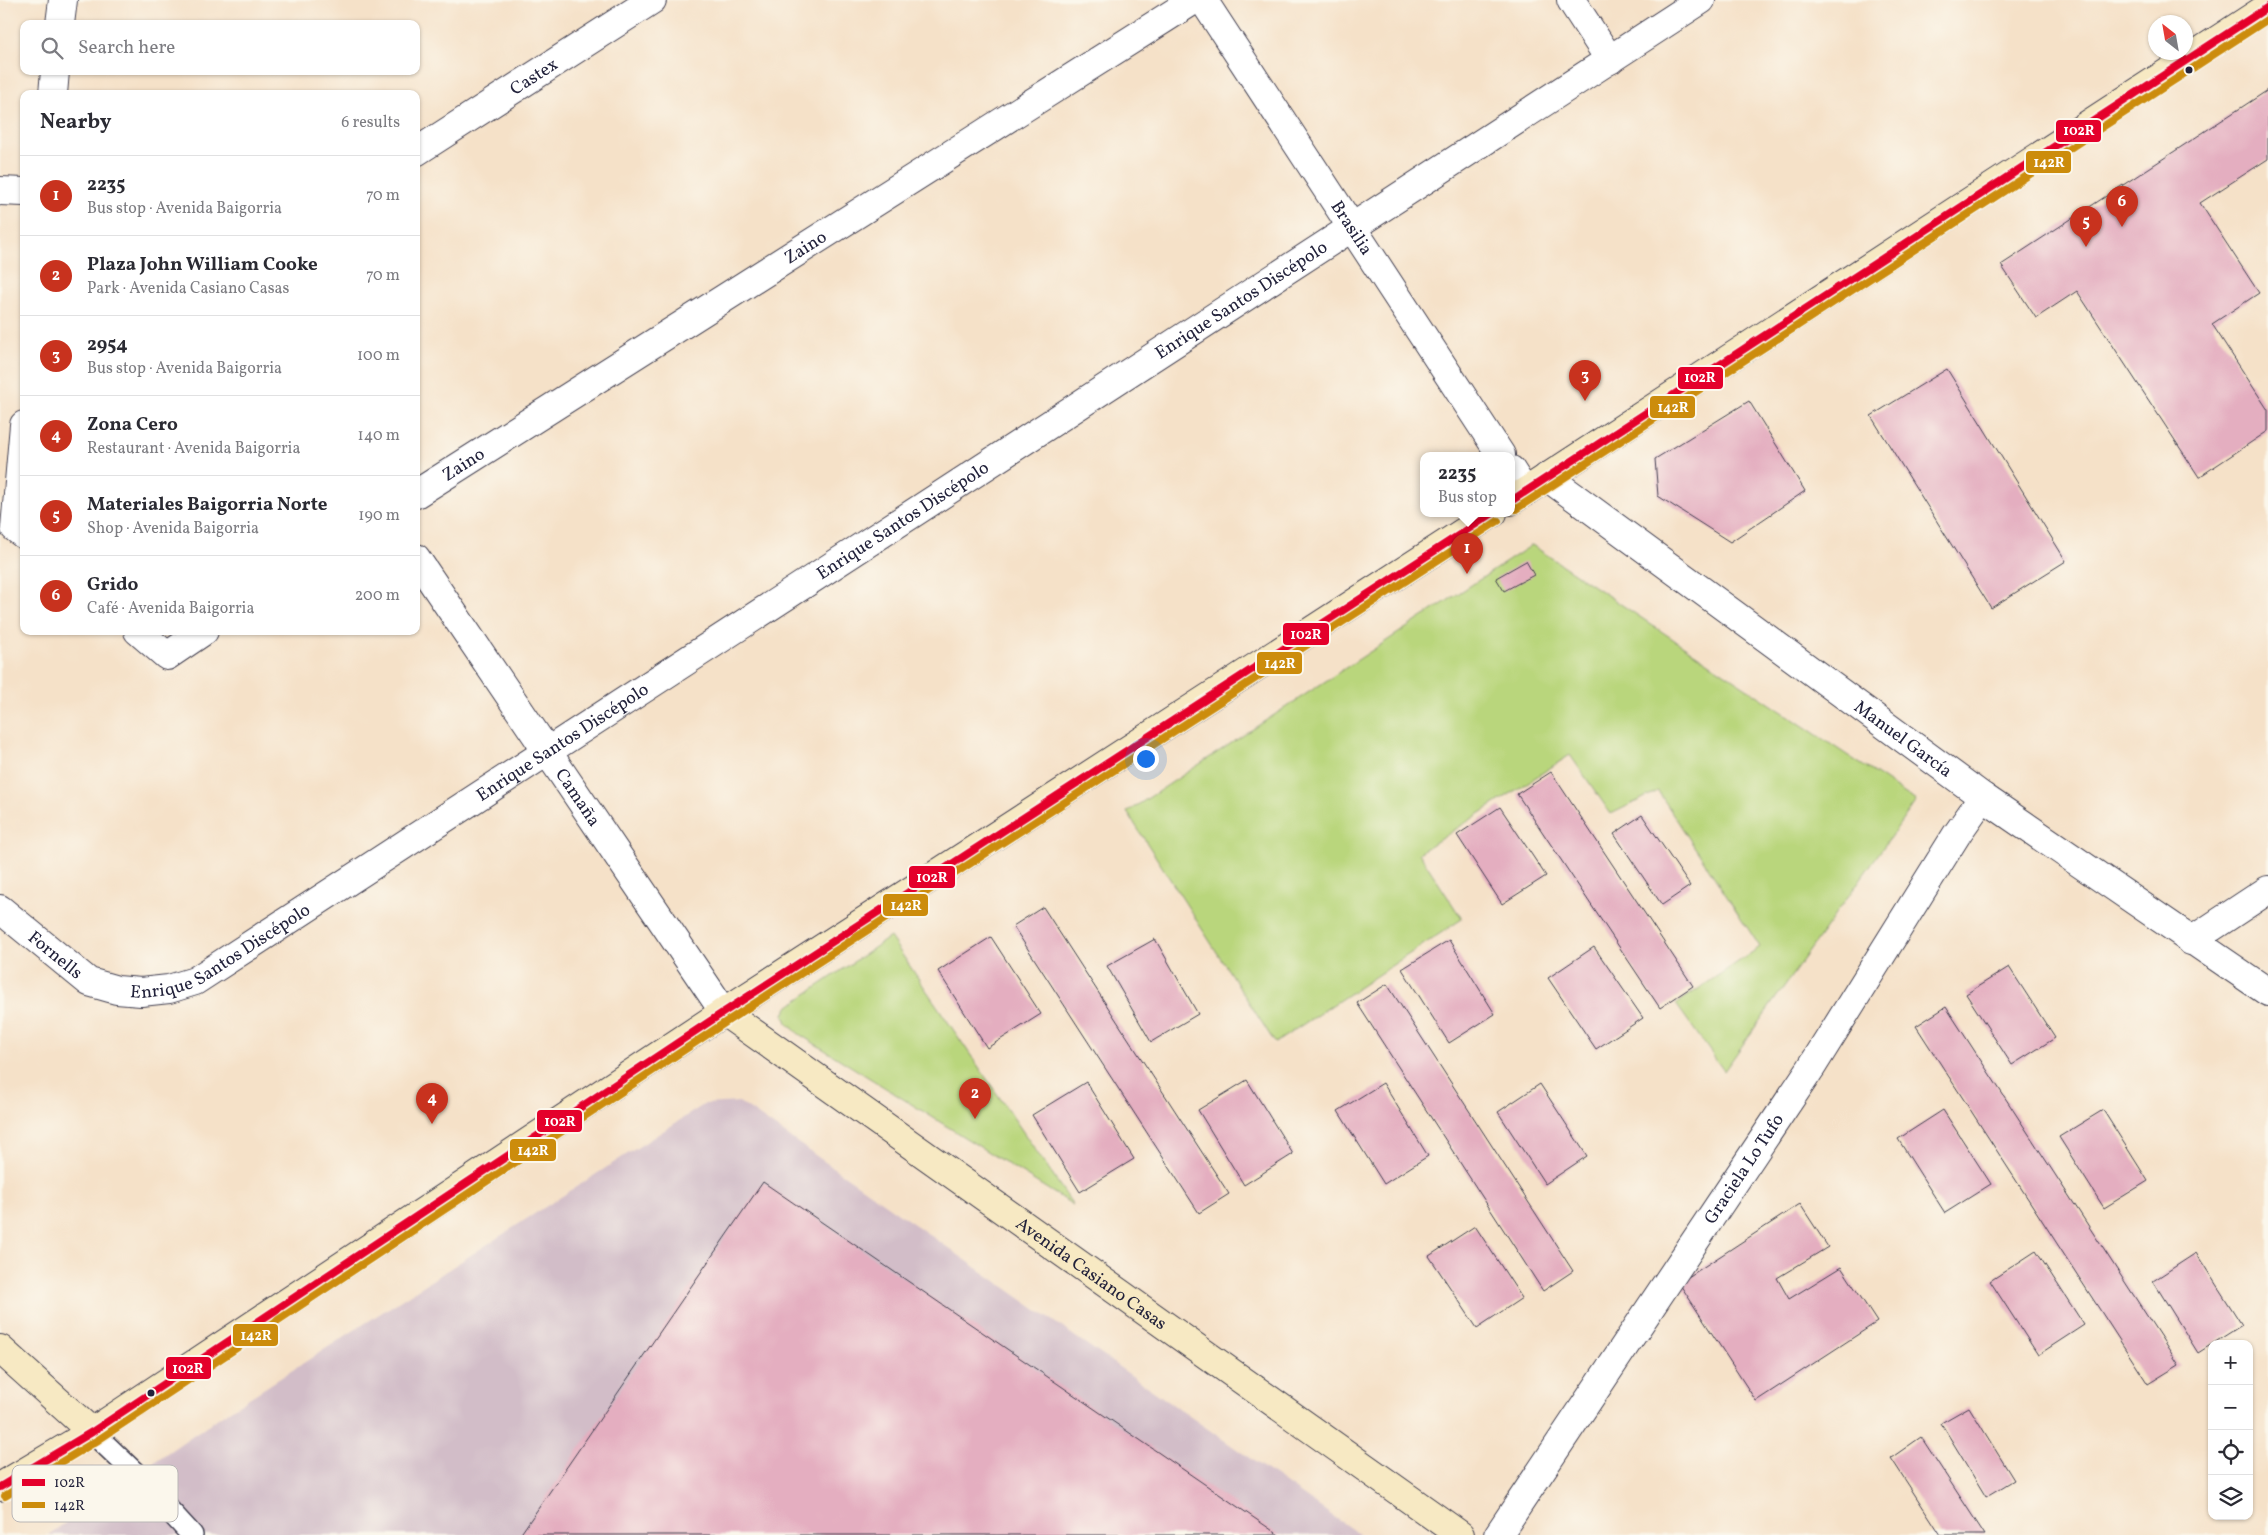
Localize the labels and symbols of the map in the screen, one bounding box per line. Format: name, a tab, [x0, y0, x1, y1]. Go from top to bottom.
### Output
north arrow	[2148, 15, 2193, 60]
street label: Castex	[506, 53, 563, 102]
unlabelled marker	[2184, 65, 2194, 75]
line badge: 102R	[2055, 119, 2102, 143]
text: 102R	[2063, 122, 2095, 141]
line badge: 142R	[2025, 150, 2072, 174]
text: 142R	[2033, 154, 2065, 173]
pin: 6	[2106, 186, 2138, 227]
street label: Brasilia	[1324, 196, 1378, 261]
pin: 5	[2070, 206, 2102, 247]
street label: Zaino	[780, 225, 832, 271]
street label: Enrique Santos Discépolo	[1151, 236, 1333, 366]
pin: 3	[1569, 360, 1601, 401]
line badge: 102R	[1677, 366, 1724, 390]
text: 102R	[1684, 369, 1716, 388]
line badge: 142R	[1649, 395, 1696, 419]
text: 142R	[1657, 399, 1689, 418]
street label: Zaino	[438, 442, 490, 488]
street label: Enrique Santos Discépolo	[812, 456, 994, 587]
pin: 1	[1451, 533, 1483, 574]
line badge: 102R	[1282, 622, 1330, 646]
text: 102R	[1290, 626, 1322, 645]
line badge: 142R	[1256, 651, 1303, 675]
text: 142R	[1264, 655, 1296, 674]
street label: Enrique Santos Discépolo	[472, 678, 654, 808]
street label: Manuel García	[1848, 695, 1957, 784]
your location	[1133, 746, 1159, 772]
street label: Camaña	[548, 764, 606, 832]
line badge: 102R	[908, 865, 956, 889]
text: 102R	[916, 869, 948, 888]
line badge: 142R	[882, 893, 929, 917]
text: 142R	[890, 897, 922, 916]
street label: Enrique Santos Discépolo	[129, 898, 316, 1006]
street label: Fornells	[22, 926, 87, 986]
pin: 2	[959, 1078, 991, 1119]
pin: 4	[416, 1083, 448, 1124]
line badge: 102R	[536, 1109, 583, 1133]
street label: Graciela Lo Tufo	[1699, 1109, 1791, 1230]
text: 102R	[544, 1113, 576, 1132]
line badge: 142R	[509, 1138, 557, 1162]
text: 142R	[517, 1142, 549, 1161]
street label: Avenida Casiano Casas	[1010, 1212, 1171, 1337]
line badge: 142R	[232, 1323, 279, 1347]
text: 142R	[240, 1327, 272, 1346]
line badge: 102R	[165, 1356, 212, 1380]
text: 102R	[172, 1360, 204, 1379]
unlabelled marker	[146, 1388, 156, 1398]
legend	[12, 1465, 178, 1522]
text: 102R	[54, 1474, 85, 1493]
text: 142R	[54, 1497, 85, 1516]

